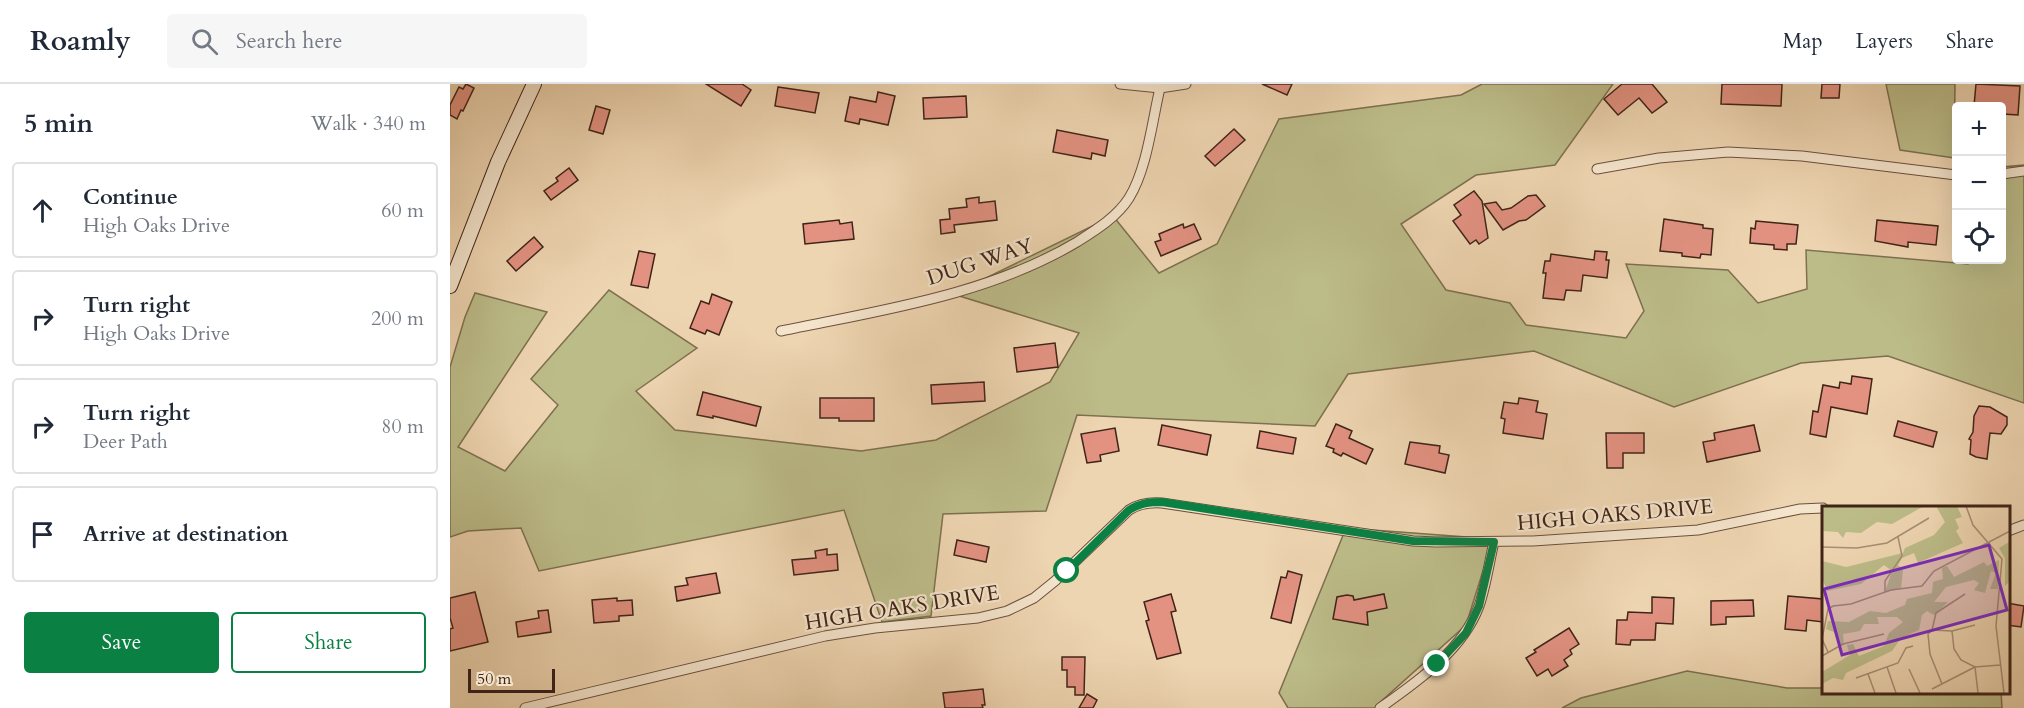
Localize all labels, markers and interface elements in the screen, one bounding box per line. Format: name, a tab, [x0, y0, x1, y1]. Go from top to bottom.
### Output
search box	[167, 14, 587, 68]
text: Roamly	[30, 22, 131, 60]
icon: search	[188, 25, 221, 58]
text: Search here	[236, 26, 342, 56]
text: Map	[1783, 27, 1823, 56]
text: Layers	[1856, 27, 1913, 56]
text: Share	[1946, 27, 1994, 56]
map controls	[1952, 102, 2006, 264]
button: +	[1952, 102, 2006, 156]
text: 5 min	[24, 106, 93, 141]
text: Walk · 340 m	[311, 110, 426, 137]
button: −	[1952, 156, 2006, 210]
text: Continue	[83, 182, 178, 212]
icon: ahead	[26, 194, 59, 227]
text: 60 m	[381, 197, 424, 224]
button: locate	[1952, 210, 2006, 264]
text: High Oaks Drive	[83, 212, 230, 239]
street label: DUG WAY	[923, 231, 1037, 293]
text: Turn right	[83, 290, 190, 320]
icon: right	[26, 302, 59, 335]
text: 200 m	[371, 305, 424, 332]
text: High Oaks Drive	[83, 320, 230, 347]
text: Turn right	[83, 398, 190, 428]
icon: right	[26, 410, 59, 443]
text: 80 m	[381, 413, 424, 440]
text: Deer Path	[83, 428, 168, 455]
street label: HIGH OAKS DRIVE	[1516, 492, 1714, 538]
inset map	[1822, 506, 2009, 693]
icon: arrive	[26, 518, 59, 551]
text: Arrive at destination	[83, 519, 288, 549]
route start	[1053, 557, 1079, 583]
street label: HIGH OAKS DRIVE	[803, 578, 1001, 638]
button: Save	[24, 612, 219, 673]
button: Share	[231, 612, 426, 673]
route end	[1423, 650, 1449, 676]
scale bar	[468, 666, 555, 694]
text: 50 m	[477, 668, 511, 690]

